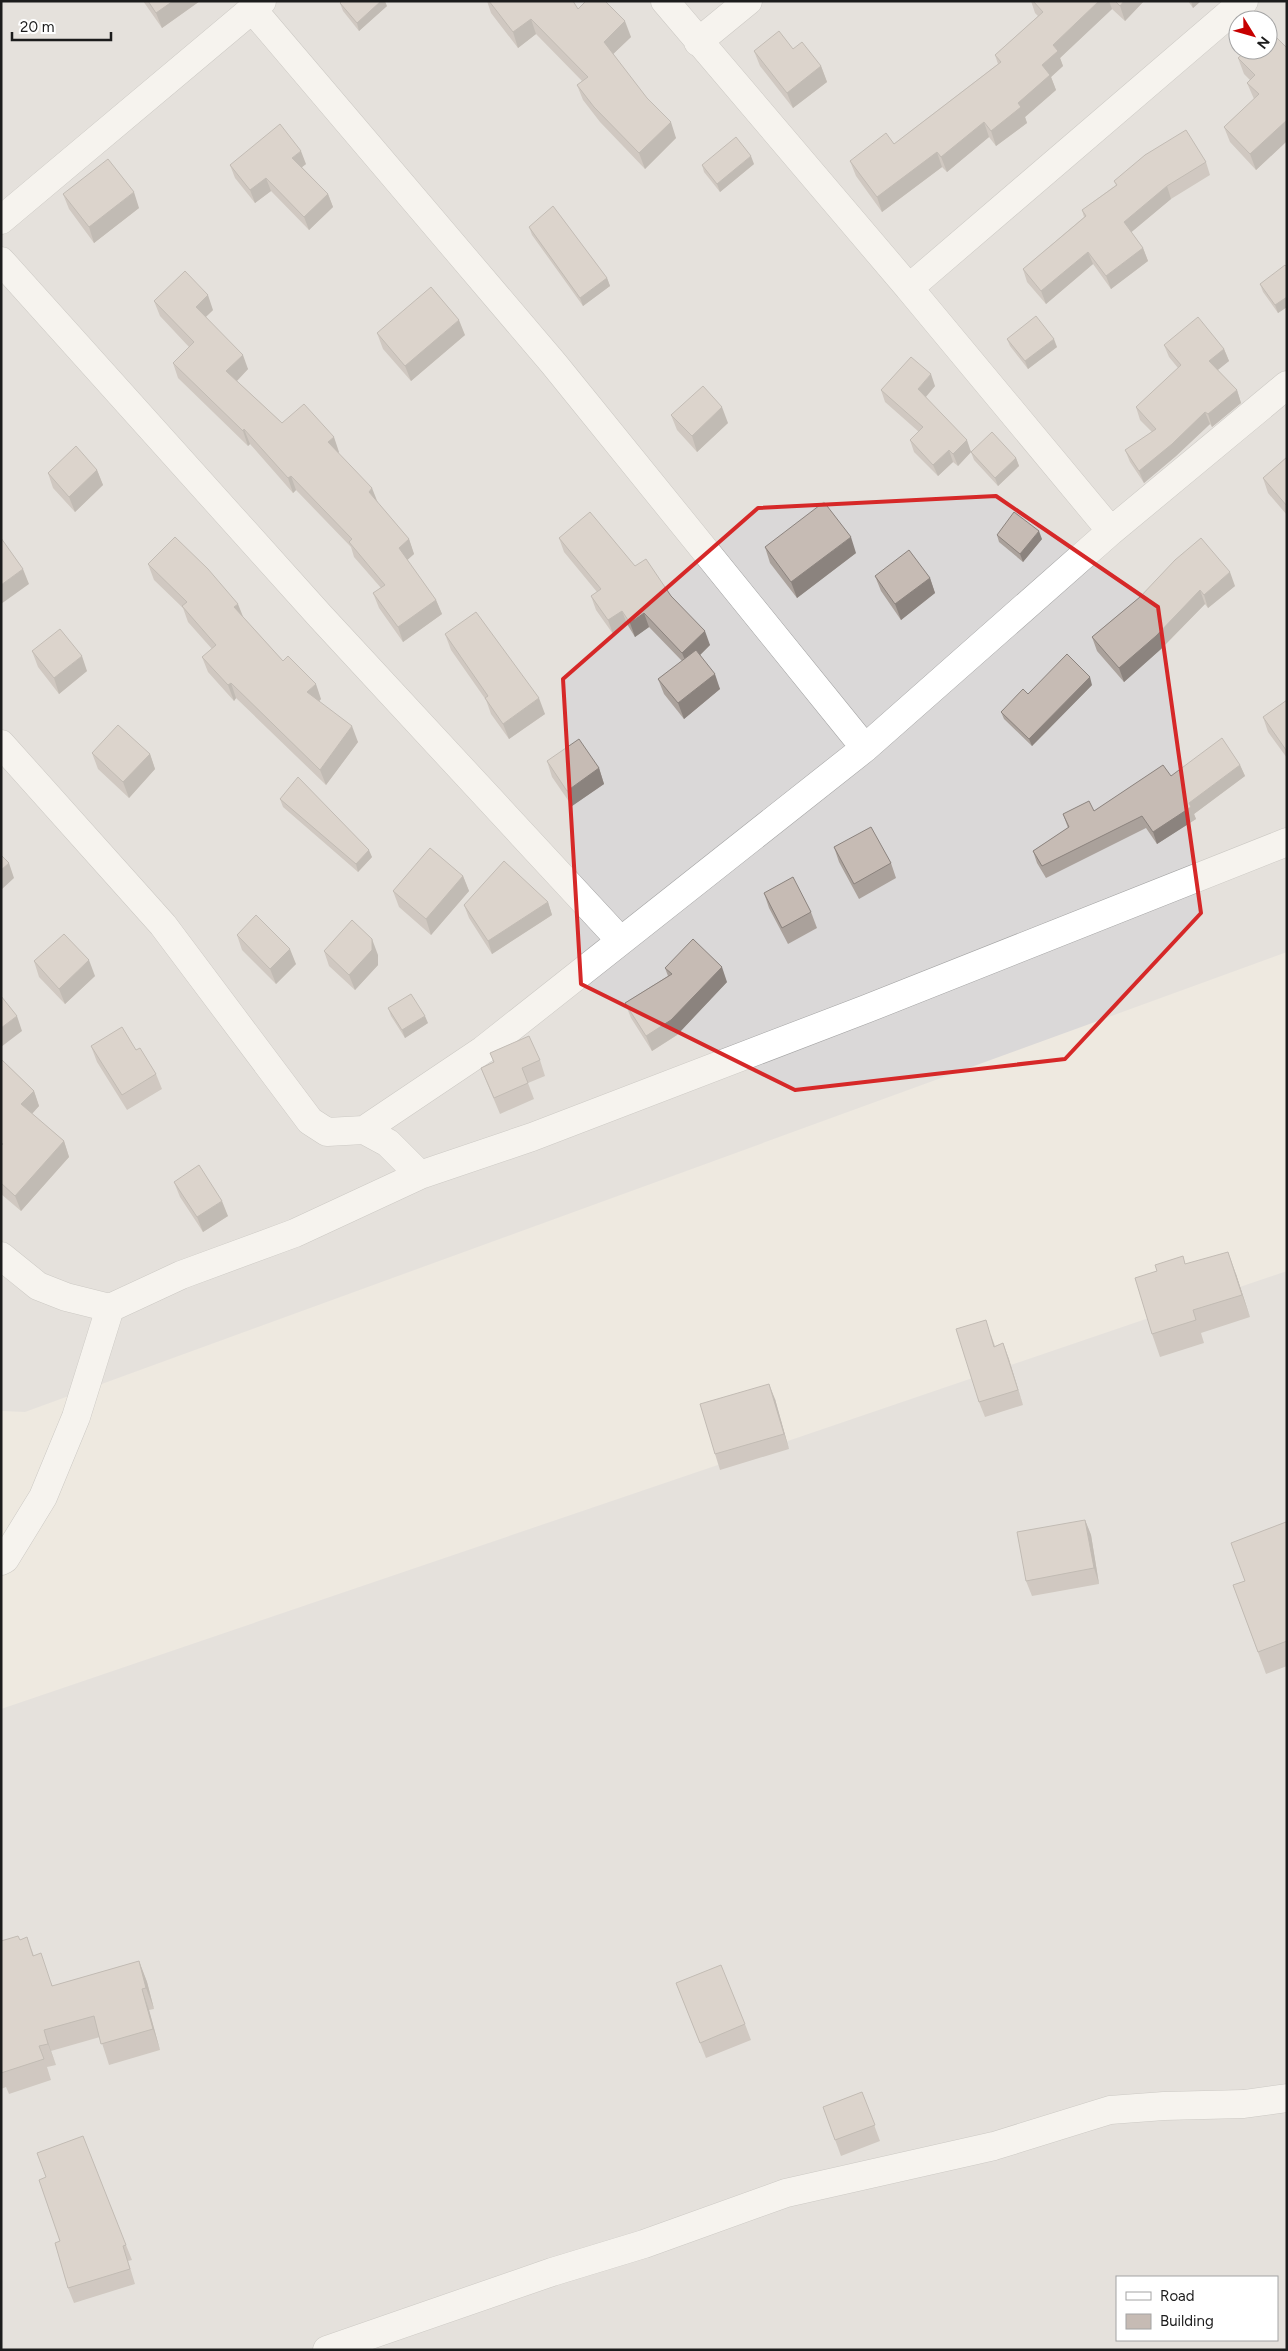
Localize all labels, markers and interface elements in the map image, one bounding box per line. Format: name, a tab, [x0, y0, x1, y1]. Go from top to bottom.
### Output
scale bar	[12, 10, 111, 42]
north arrow	[1228, 10, 1278, 60]
text: 20 m	[20, 18, 54, 36]
text: N	[1253, 33, 1273, 52]
legend	[1116, 2276, 1278, 2341]
text: Road	[1160, 2287, 1195, 2305]
text: Building	[1160, 2312, 1214, 2330]

